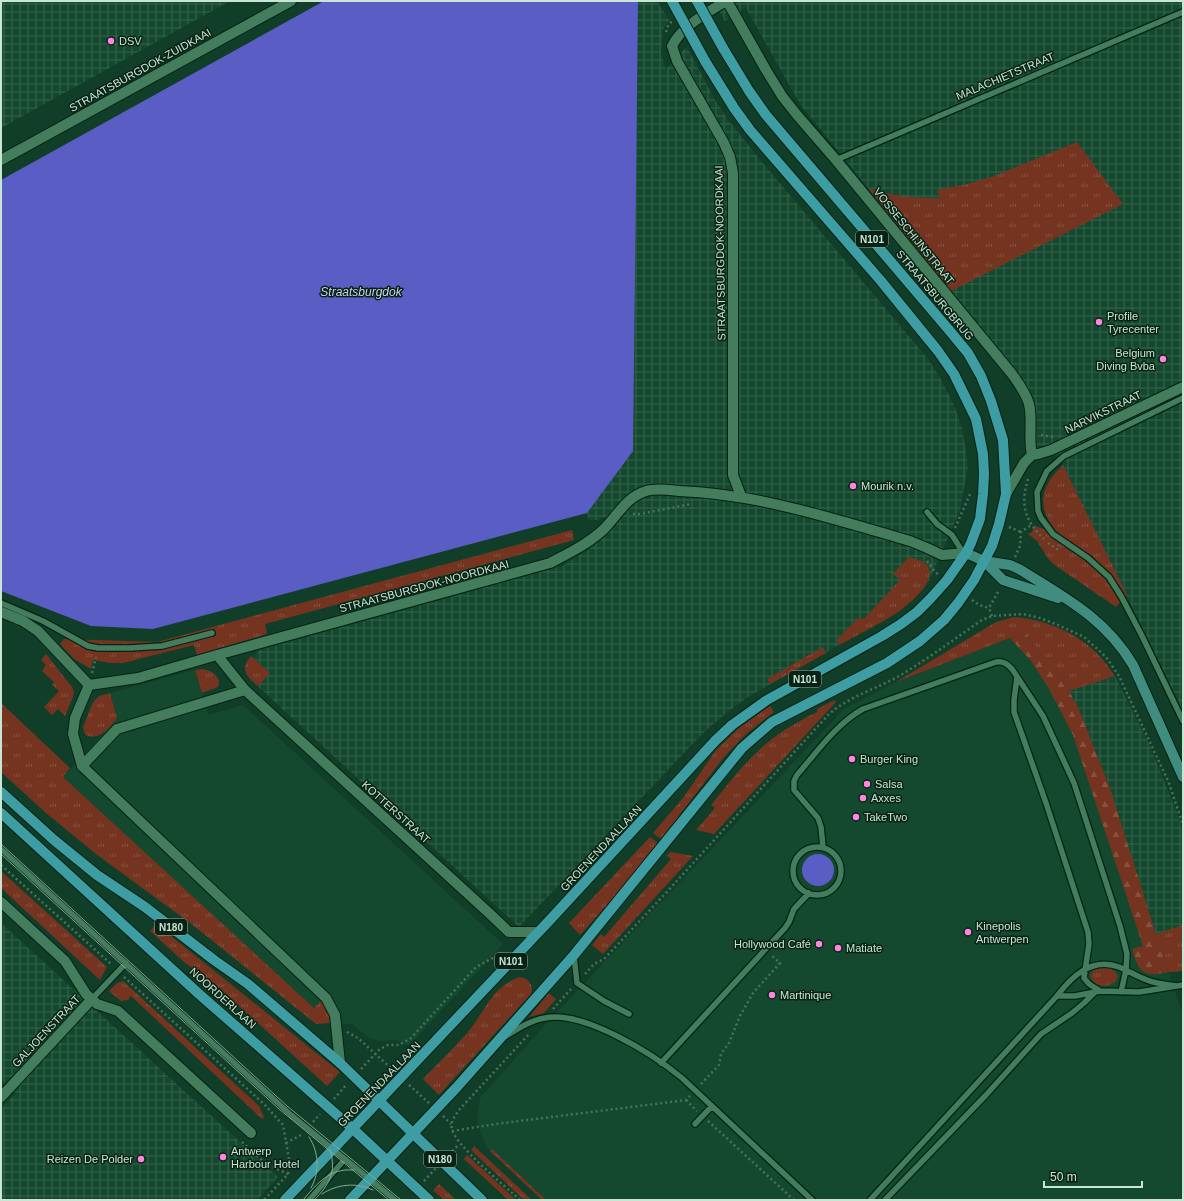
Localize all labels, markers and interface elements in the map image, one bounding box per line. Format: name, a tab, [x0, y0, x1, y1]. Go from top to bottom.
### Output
street label: STRAATSBURGDOK-ZUIDKAAI	[67, 26, 213, 114]
place label: DSV	[119, 35, 142, 47]
marker: DSV	[106, 36, 116, 46]
street label: MALACHIETSTRAAT	[954, 50, 1056, 102]
street label: STRAATSBURGDOK-NOORDKAAI	[712, 165, 728, 341]
street label: VOSSESCHIJNSTRAAT	[872, 186, 957, 287]
road number: N101	[856, 231, 888, 247]
street label: STRAATSBURGBRUG	[894, 248, 976, 342]
water label: Straatsburgdok	[320, 285, 403, 299]
place label: Profile Tyrecenter	[1107, 310, 1159, 335]
marker: Profile Tyrecenter	[1094, 317, 1104, 327]
place label: Belgium Diving Bvba	[1096, 347, 1156, 372]
marker: Belgium Diving Bvba	[1158, 354, 1168, 364]
street label: NARVIKSTRAAT	[1063, 388, 1143, 436]
place label: Mourik n.v.	[861, 480, 914, 492]
marker: Mourik n.v.	[848, 481, 858, 491]
street label: STRAATSBURGDOK-NOORDKAAI	[338, 558, 510, 614]
road number: N101	[789, 671, 821, 687]
place label: Burger King	[860, 753, 918, 765]
marker: Burger King	[847, 754, 857, 764]
street label: KOTTERSTRAAT	[360, 778, 433, 846]
place label: Salsa	[875, 778, 903, 790]
marker: Salsa	[862, 779, 872, 789]
place label: Axxes	[871, 792, 901, 804]
marker: Axxes	[858, 793, 868, 803]
street label: GROENENDAALLAAN	[558, 803, 644, 893]
place label: TakeTwo	[864, 811, 907, 823]
marker: TakeTwo	[851, 812, 861, 822]
road number: N180	[155, 919, 187, 935]
place label: Kinepolis Antwerpen	[976, 920, 1029, 945]
marker: Kinepolis Antwerpen	[963, 927, 973, 937]
place label: Hollywood Café	[734, 938, 811, 950]
marker: Hollywood Café	[814, 939, 824, 949]
place label: Matiate	[846, 942, 882, 954]
marker: Matiate	[833, 943, 843, 953]
road number: N101	[495, 953, 527, 969]
street label: NOORDERLAAN	[187, 965, 259, 1031]
place label: Martinique	[780, 989, 831, 1001]
marker: Martinique	[767, 990, 777, 1000]
street label: GALJOENSTRAAT	[10, 992, 83, 1069]
street label: GROENENDAALLAAN	[335, 1039, 423, 1129]
place label: Antwerp Harbour Hotel	[231, 1145, 299, 1170]
road number: N180	[424, 1151, 456, 1167]
marker: Antwerp Harbour Hotel	[218, 1152, 228, 1162]
place label: Reizen De Polder	[47, 1153, 133, 1165]
marker: Reizen De Polder	[136, 1154, 146, 1164]
scale bar	[1044, 1163, 1142, 1189]
text: 50 m	[1050, 1170, 1077, 1184]

